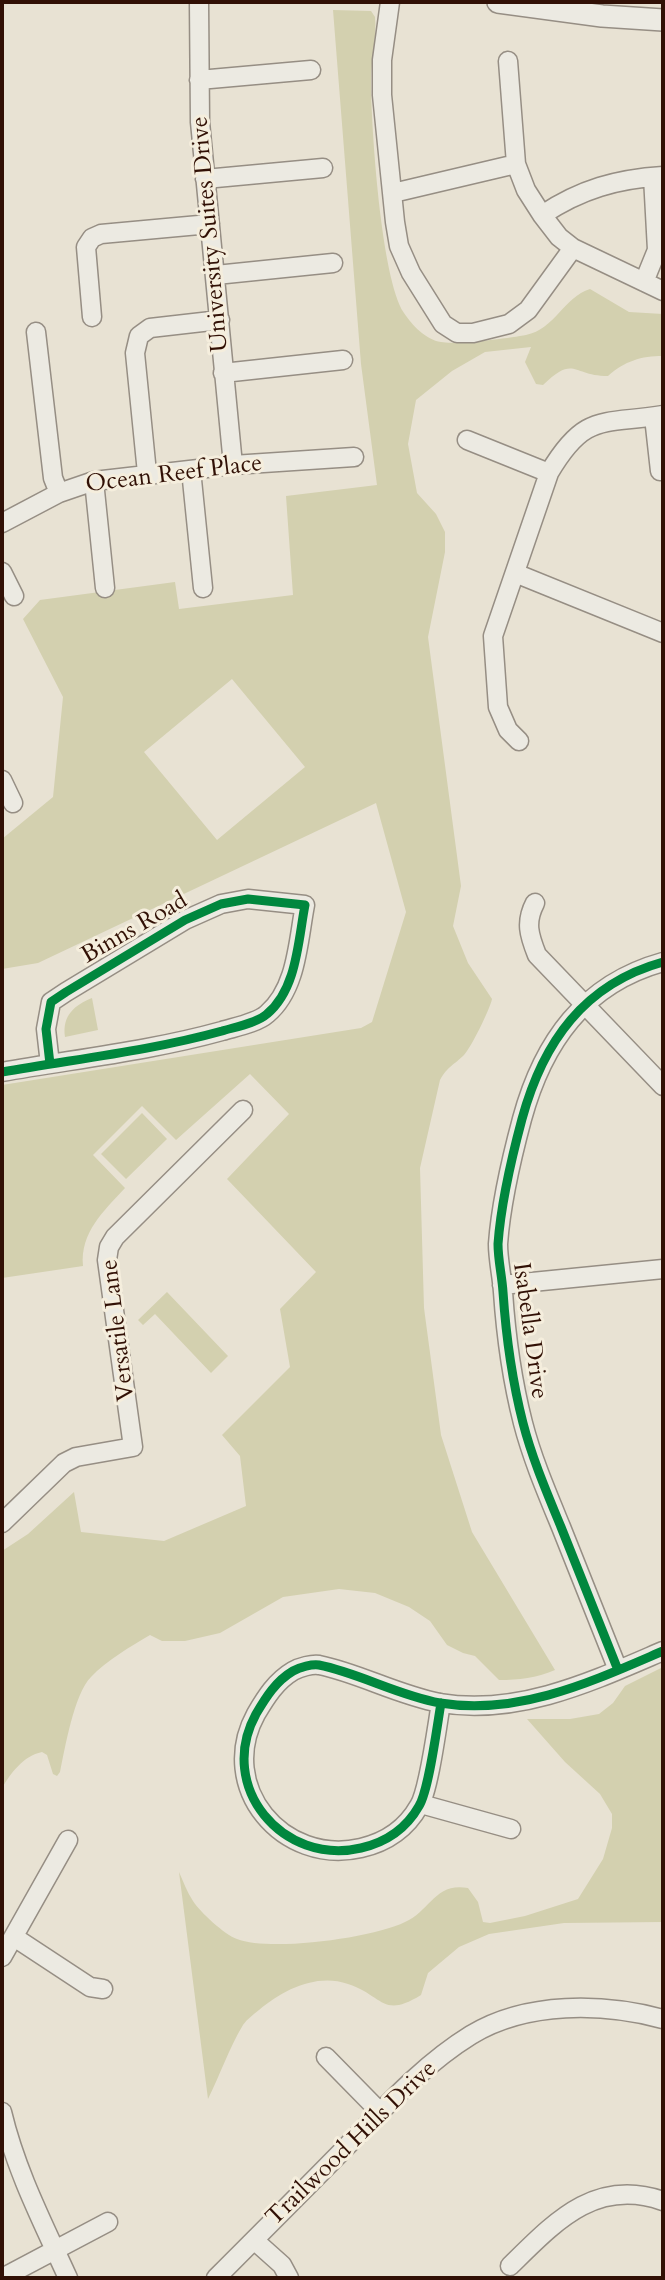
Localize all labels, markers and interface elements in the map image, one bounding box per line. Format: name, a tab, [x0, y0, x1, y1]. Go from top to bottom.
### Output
street label: University Suites Drive	[186, 115, 236, 353]
street label: Ocean Reef Place	[84, 450, 264, 500]
street label: Binns Road	[77, 887, 193, 971]
street label: Versatile Lane	[96, 1257, 142, 1403]
street label: Isabella Drive	[505, 1261, 553, 1401]
street label: Trailwood Hills Drive	[261, 2055, 443, 2233]

